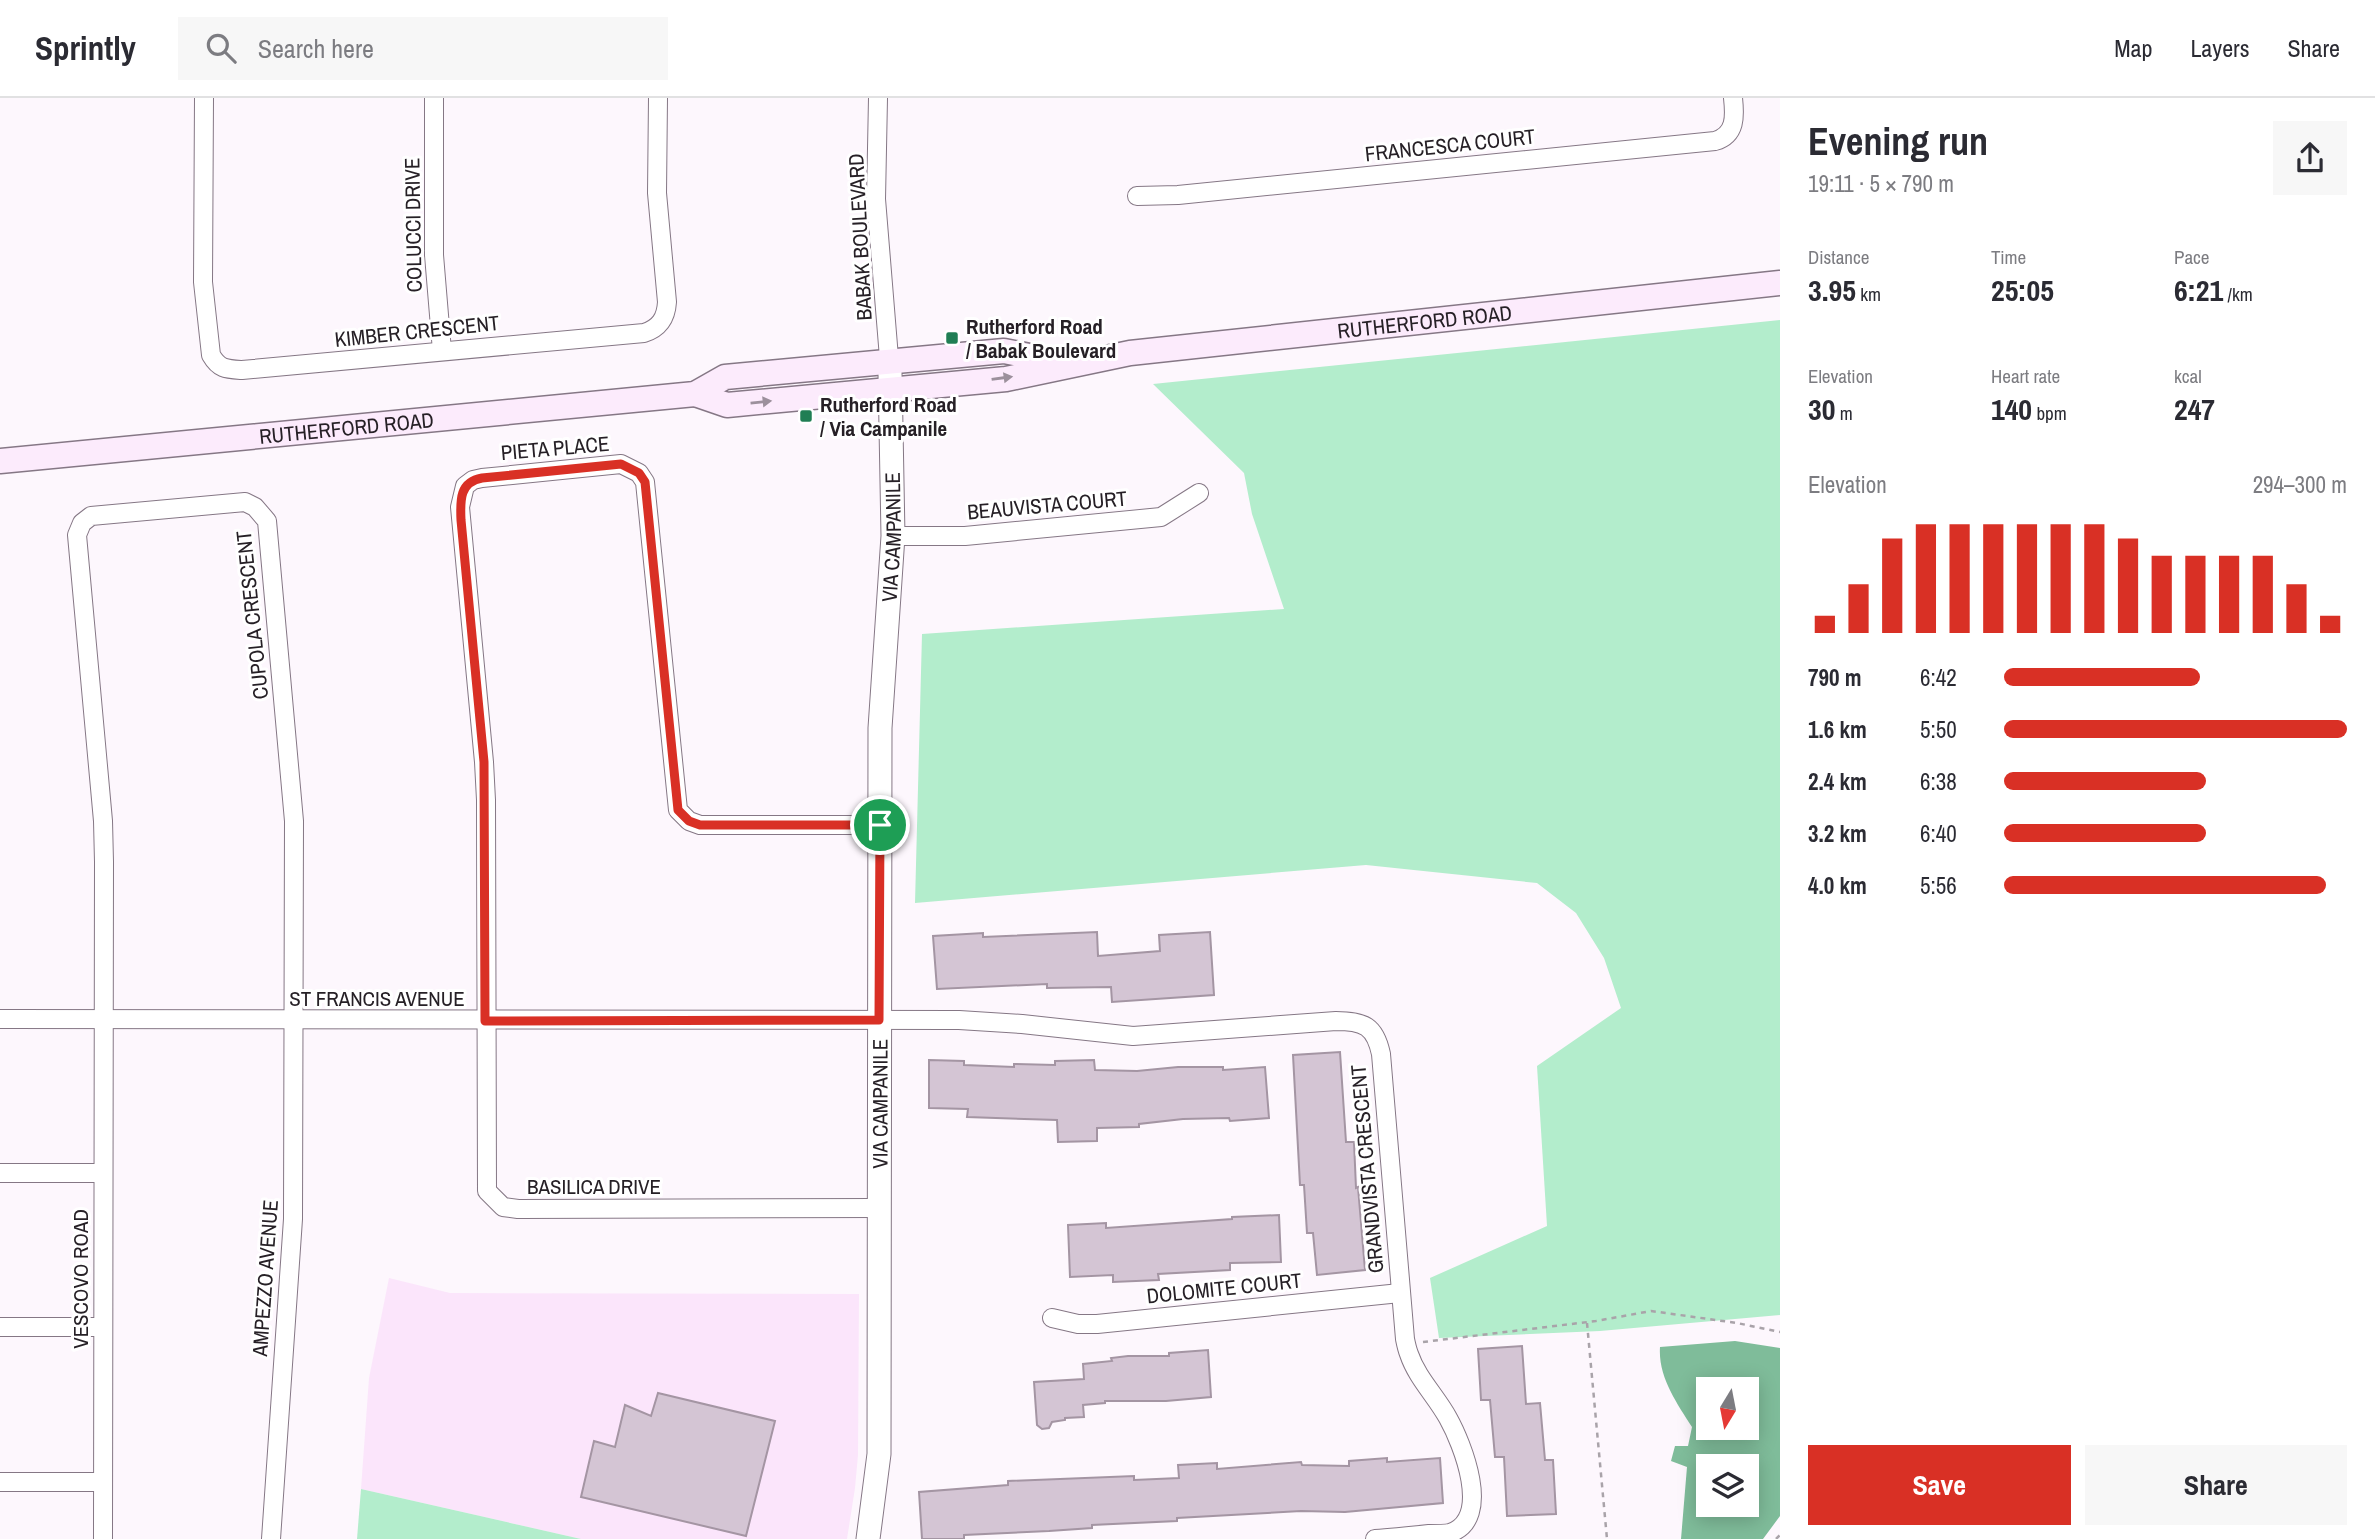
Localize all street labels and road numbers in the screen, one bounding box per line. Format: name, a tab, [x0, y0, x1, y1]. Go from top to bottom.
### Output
street label: FRANCESCA COURT	[1363, 122, 1537, 168]
street label: BABAK BOULEVARD	[841, 153, 879, 321]
street label: COLUCCI DRIVE	[397, 157, 429, 293]
street label: RUTHERFORD ROAD	[1336, 297, 1513, 345]
street label: KIMBER CRESCENT	[333, 308, 501, 354]
street label: RUTHERFORD ROAD	[258, 405, 435, 450]
street label: PIETA PLACE	[500, 429, 610, 467]
street label: VIA CAMPANILE	[874, 472, 908, 603]
street label: BEAUVISTA COURT	[966, 484, 1129, 526]
street label: CUPOLA CRESCENT	[229, 529, 275, 701]
street label: ST FRANCIS AVENUE	[289, 984, 465, 1013]
street label: VIA CAMPANILE	[865, 1039, 894, 1169]
street label: GRANDVISTA CRESCENT	[1343, 1063, 1391, 1274]
street label: BASILICA DRIVE	[527, 1172, 661, 1201]
street label: AMPEZZO AVENUE	[245, 1199, 285, 1358]
street label: VESCOVO ROAD	[66, 1209, 95, 1349]
street label: DOLOMITE COURT	[1145, 1265, 1303, 1311]

